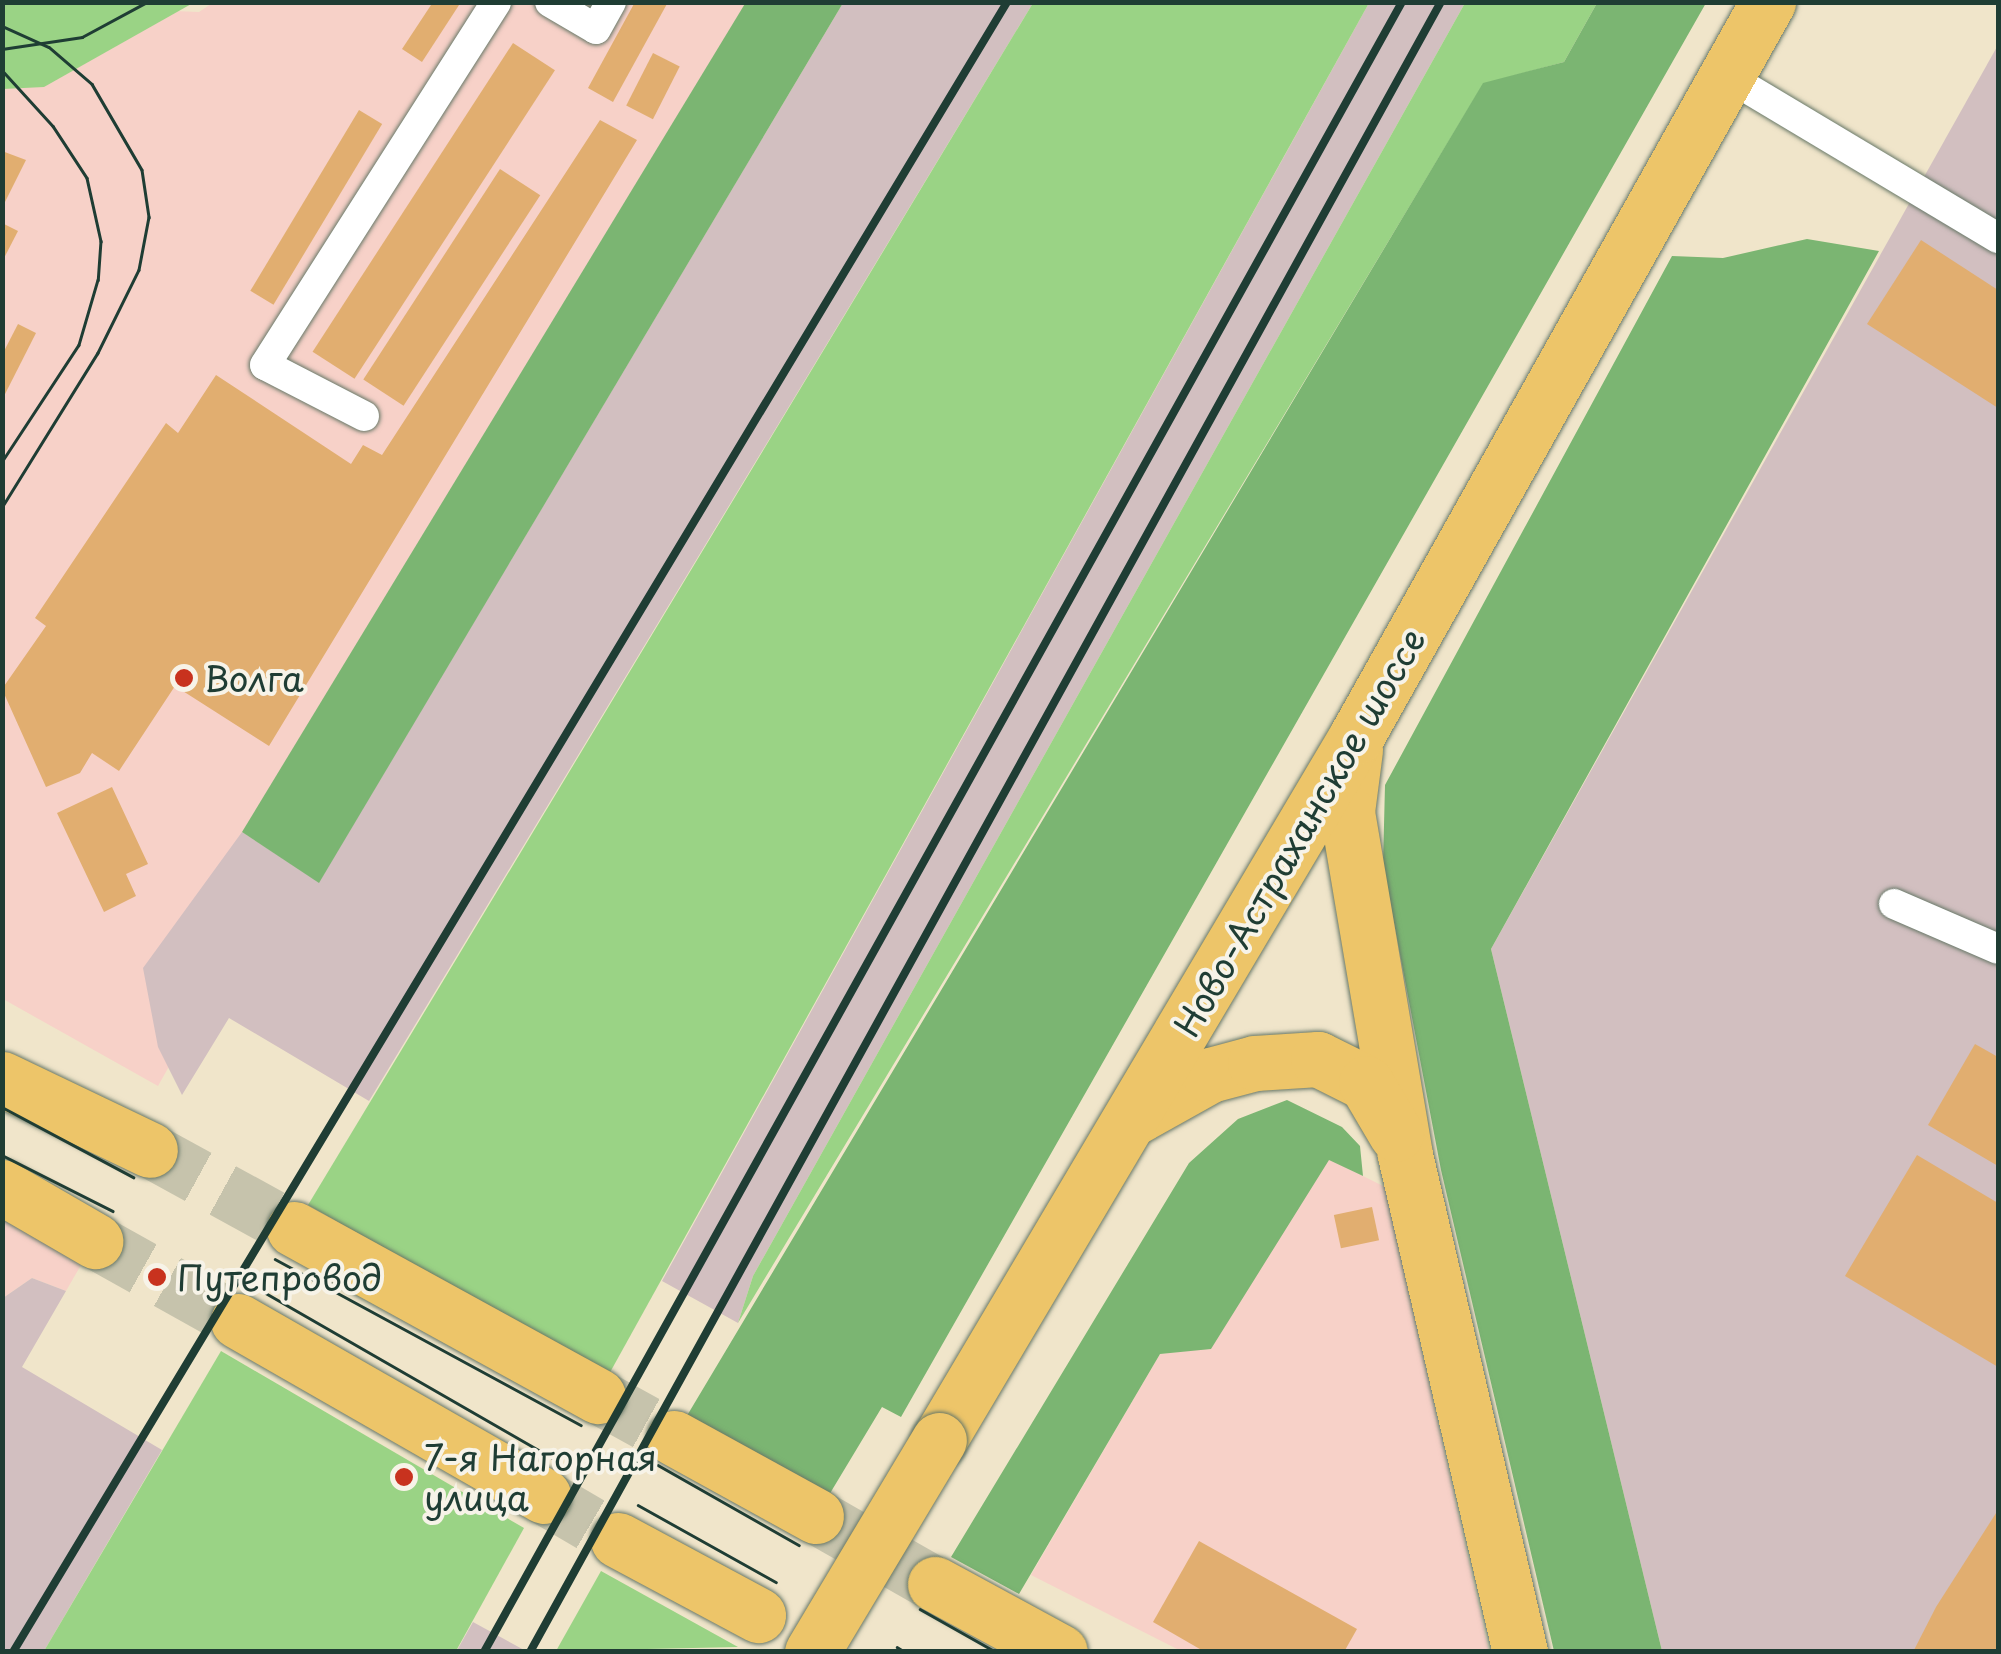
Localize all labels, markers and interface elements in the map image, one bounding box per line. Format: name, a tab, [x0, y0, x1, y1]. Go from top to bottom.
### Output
street label: Ново-Астраханское шоссе	[1165, 621, 1433, 1043]
place label: Волга	[204, 657, 304, 699]
marker: Волга	[173, 667, 195, 689]
place label: Путепровод	[177, 1256, 382, 1298]
marker: Путепровод	[146, 1266, 168, 1288]
place label: 7-я Нагорная улица	[424, 1436, 656, 1518]
marker: 7-я Нагорная улица	[393, 1466, 415, 1488]

